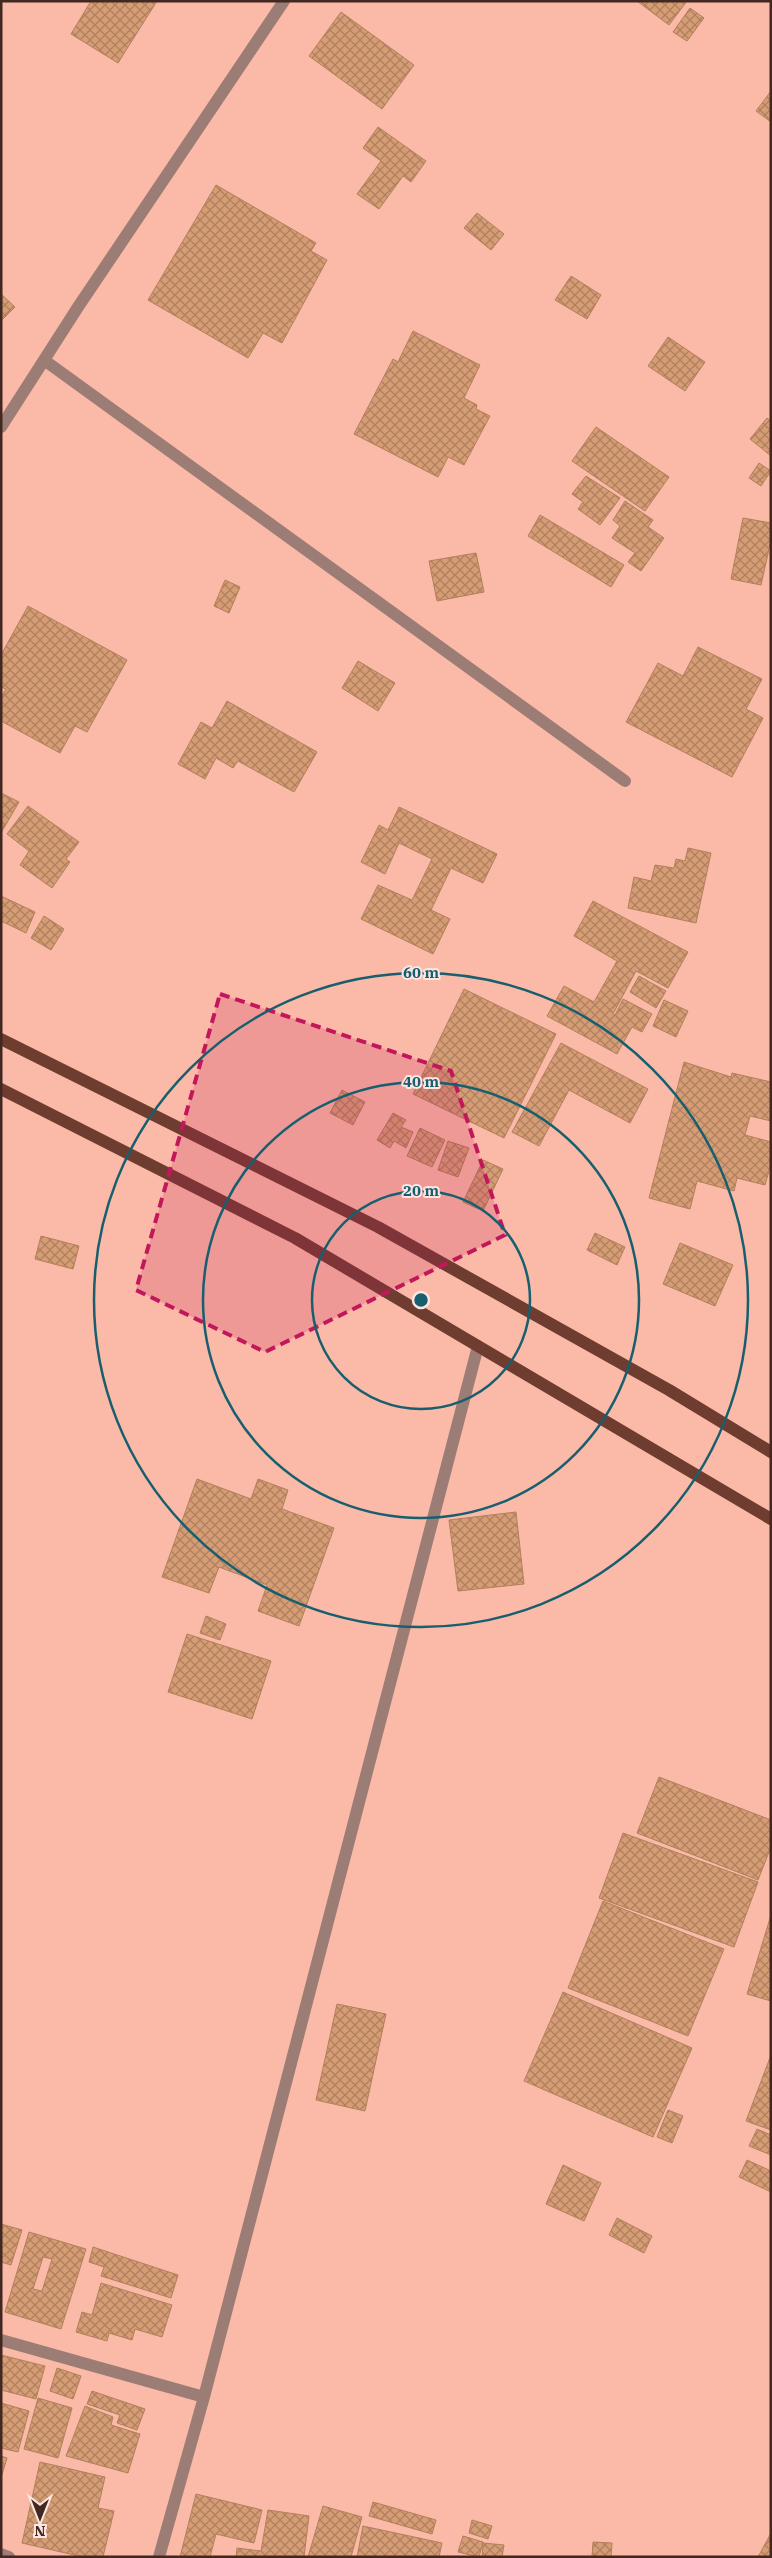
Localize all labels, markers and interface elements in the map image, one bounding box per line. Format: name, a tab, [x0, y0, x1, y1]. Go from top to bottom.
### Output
text: 60 m	[403, 963, 439, 982]
text: 40 m	[403, 1072, 439, 1091]
text: 20 m	[403, 1181, 439, 1200]
centre of rings	[412, 1291, 430, 1309]
north arrow	[15, 2493, 65, 2543]
text: N	[34, 2522, 46, 2540]

